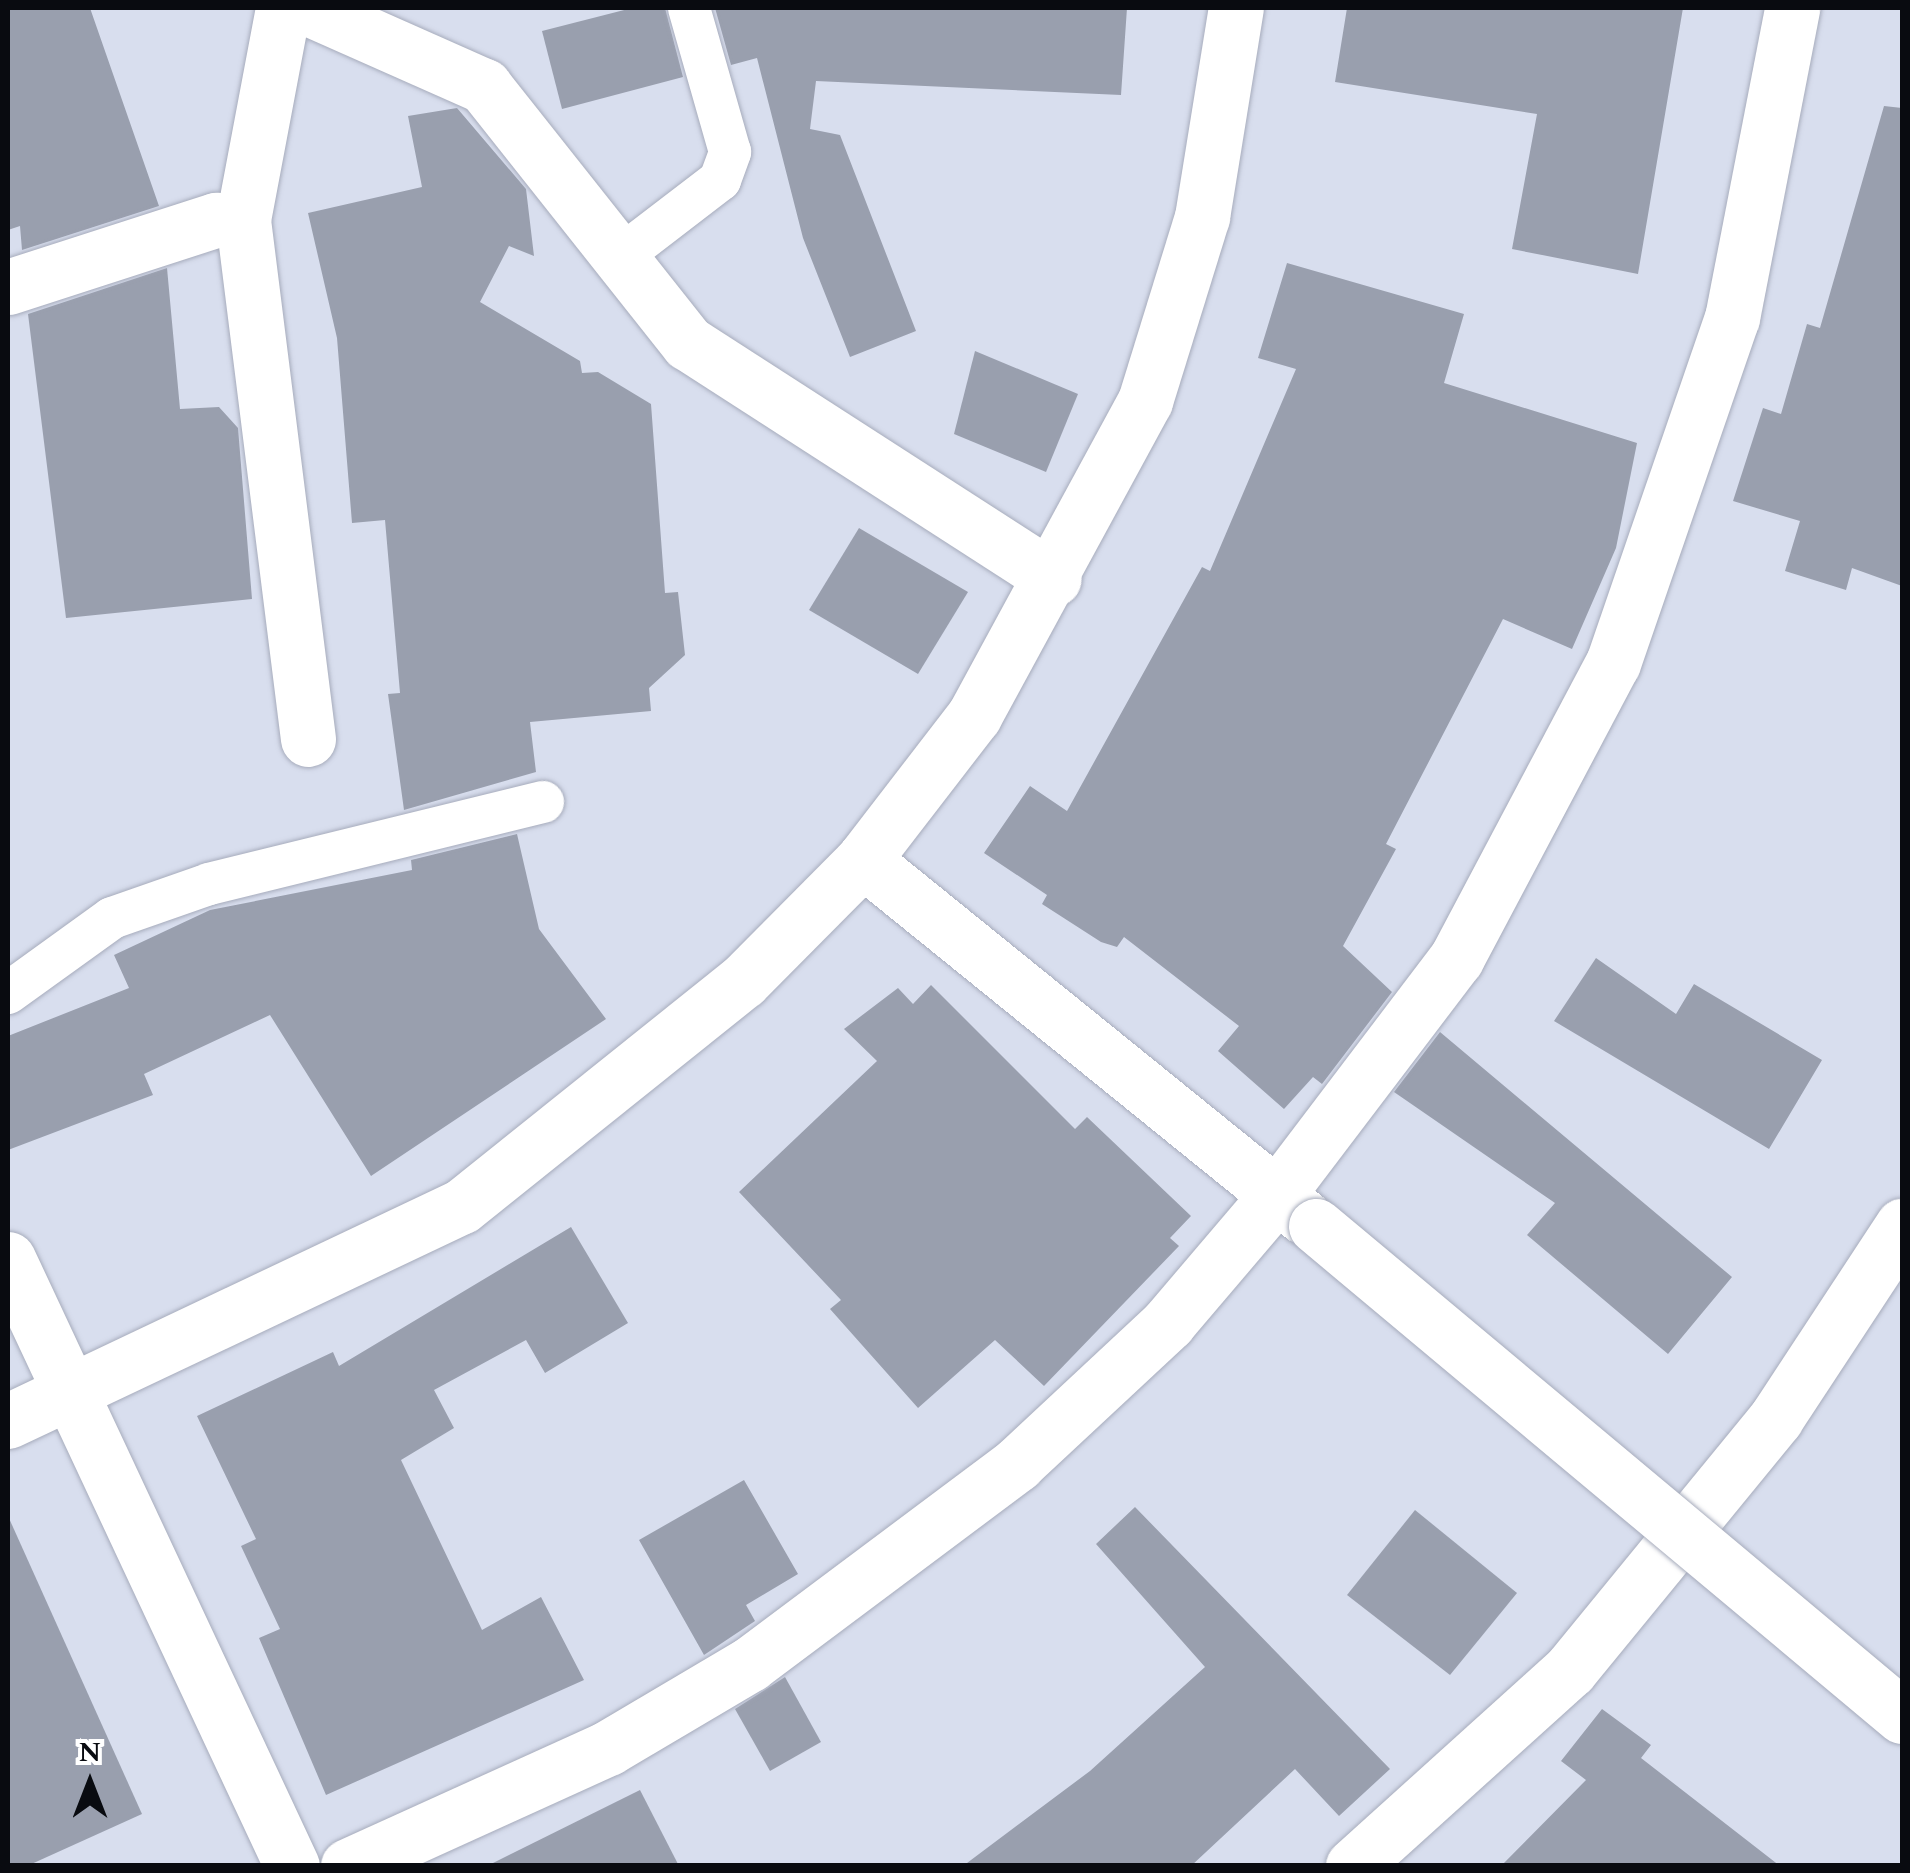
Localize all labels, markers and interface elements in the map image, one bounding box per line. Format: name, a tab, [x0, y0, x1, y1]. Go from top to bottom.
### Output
text: N	[79, 1731, 101, 1774]
north arrow	[40, 1733, 140, 1833]

